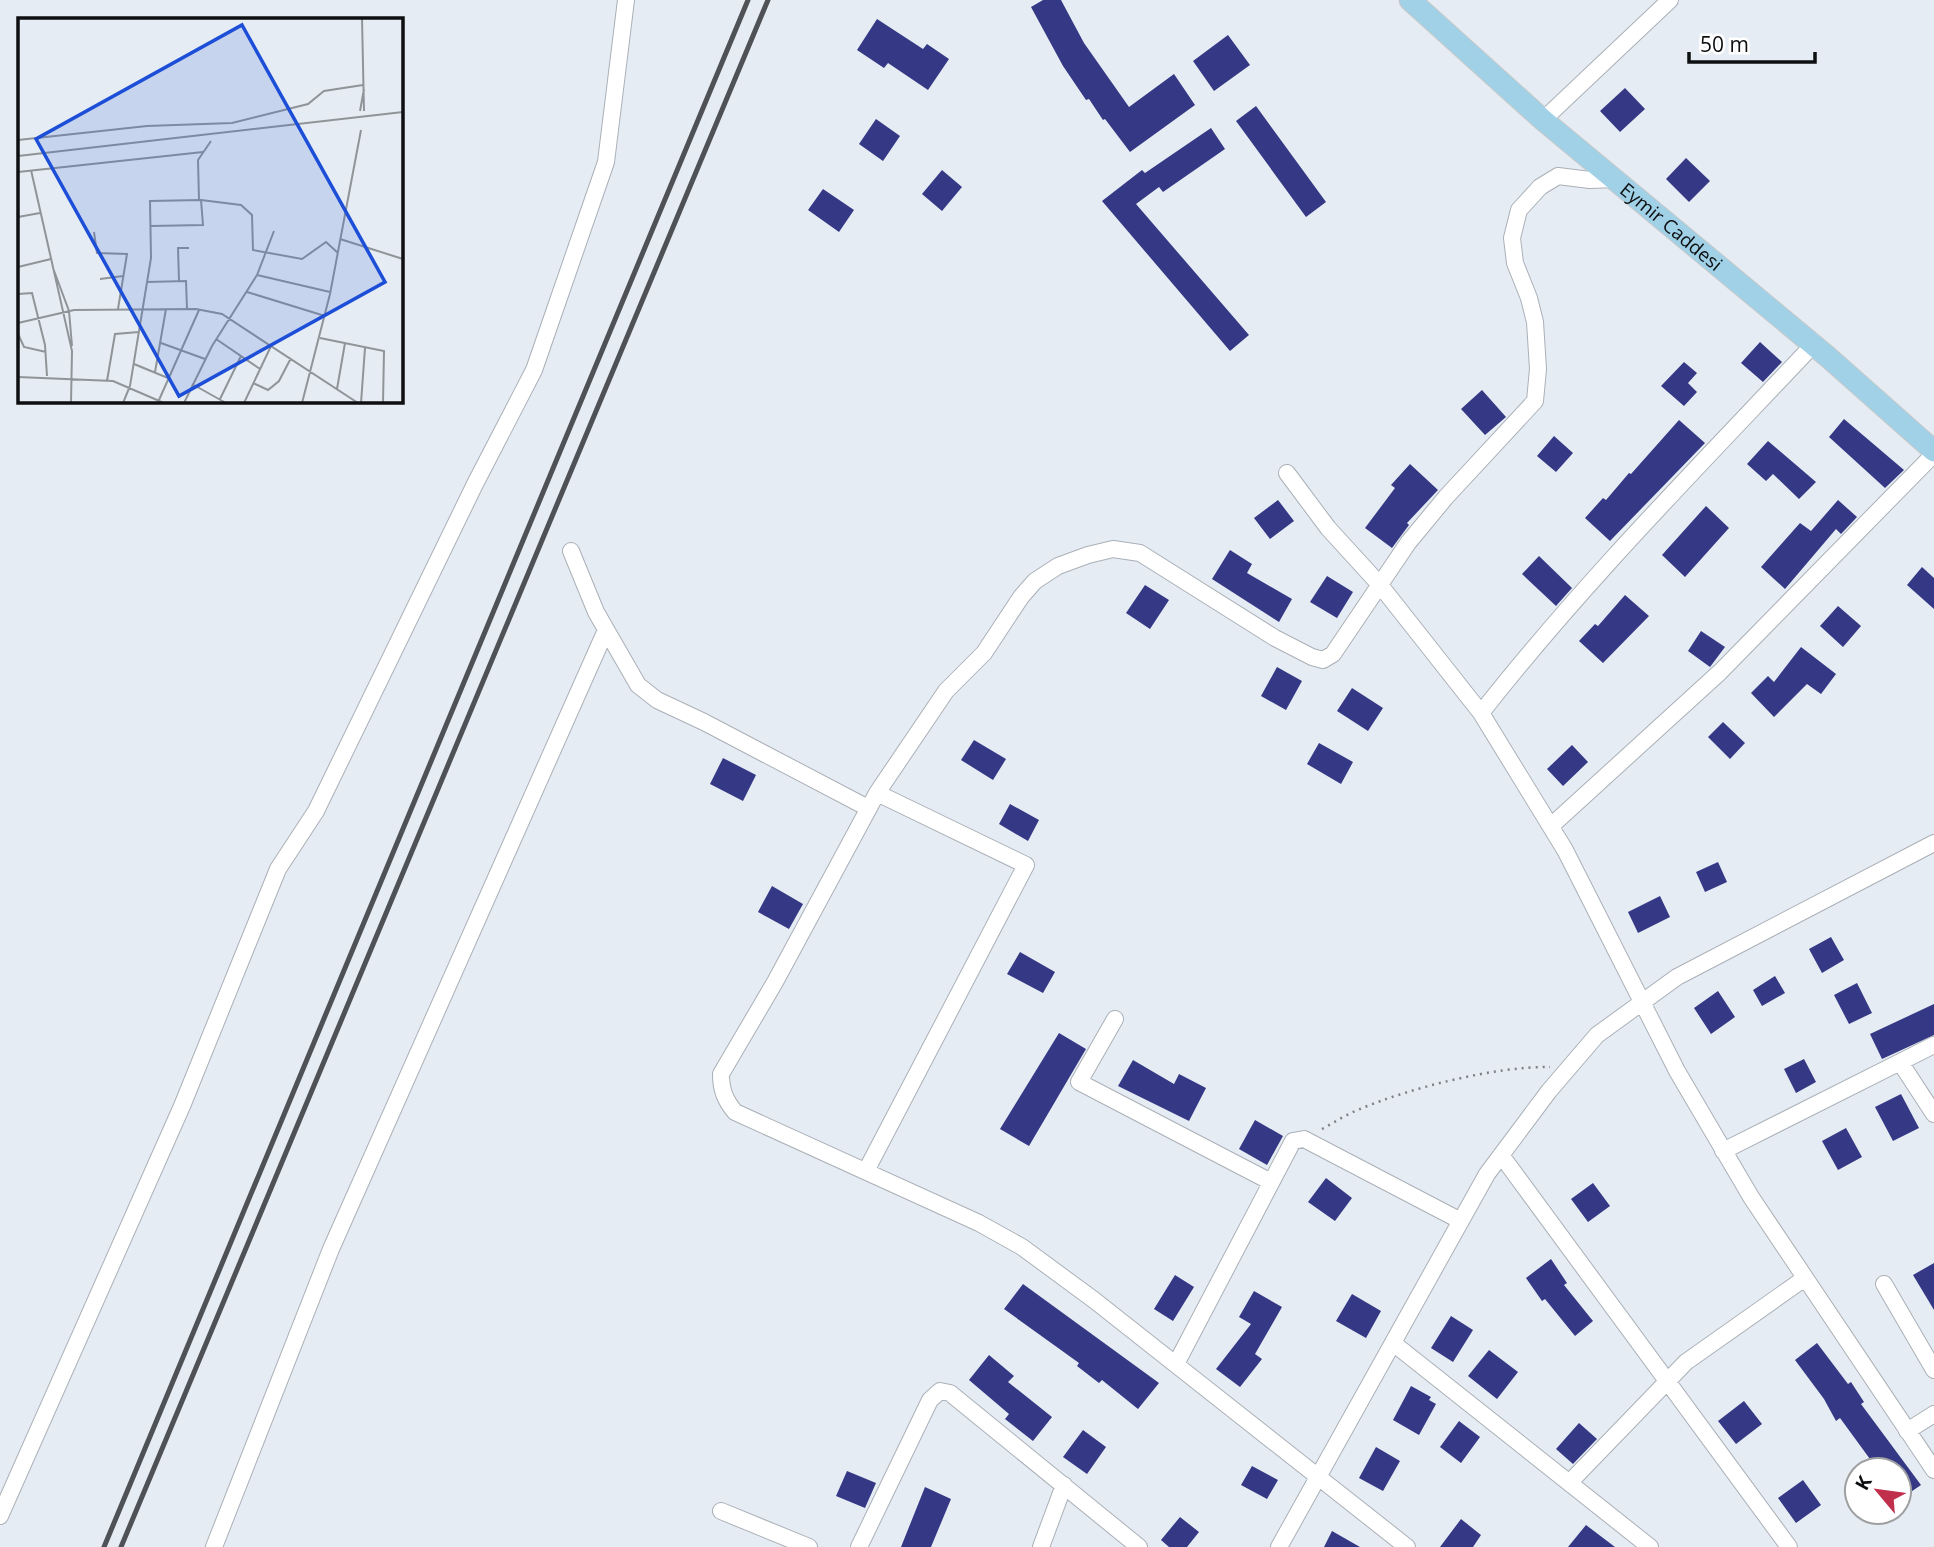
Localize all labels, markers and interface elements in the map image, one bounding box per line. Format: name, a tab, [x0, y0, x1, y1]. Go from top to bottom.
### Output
inset map	[18, 18, 402, 402]
scale bar	[1689, 21, 1815, 65]
text: 50 m	[1700, 30, 1749, 58]
street label: Eymir Caddesi	[1615, 177, 1728, 277]
north arrow	[1843, 1456, 1913, 1526]
text: K	[1849, 1471, 1878, 1495]

